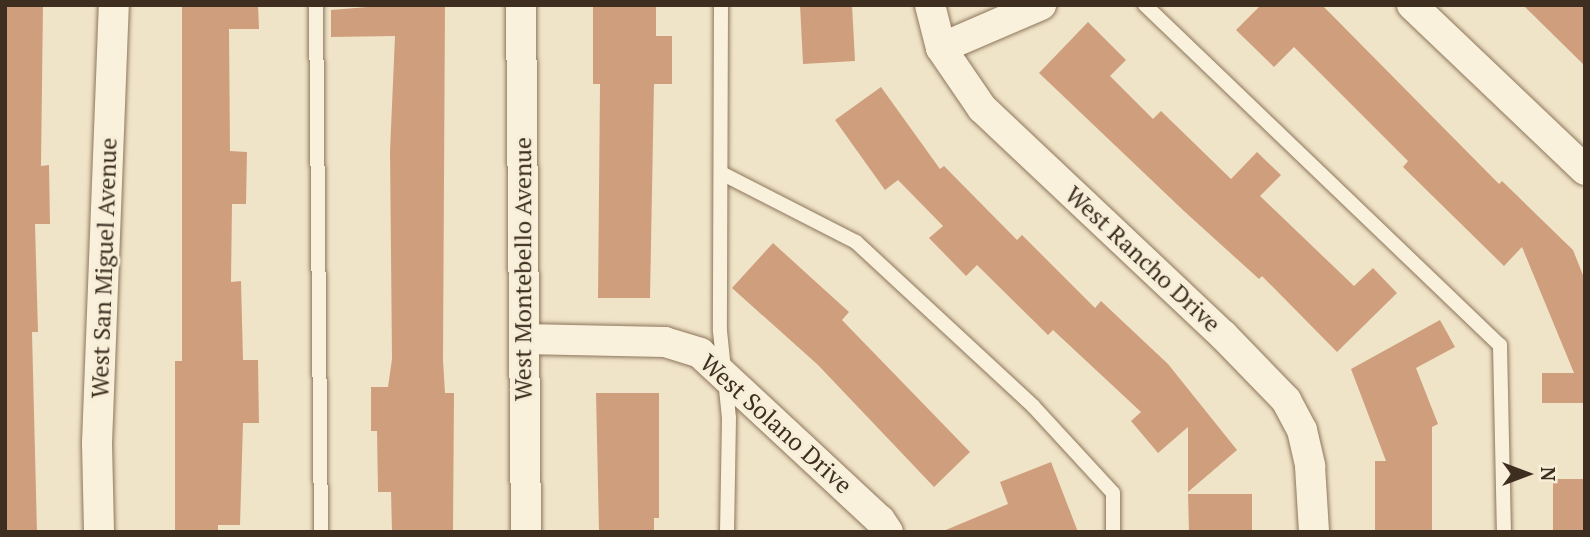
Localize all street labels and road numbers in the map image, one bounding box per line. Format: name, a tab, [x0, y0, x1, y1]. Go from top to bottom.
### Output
street label: West San Miguel Avenue	[85, 137, 123, 399]
street label: West Montebello Avenue	[509, 137, 537, 401]
street label: West Rancho Drive	[1060, 180, 1226, 338]
street label: West Solano Drive	[694, 348, 858, 500]

